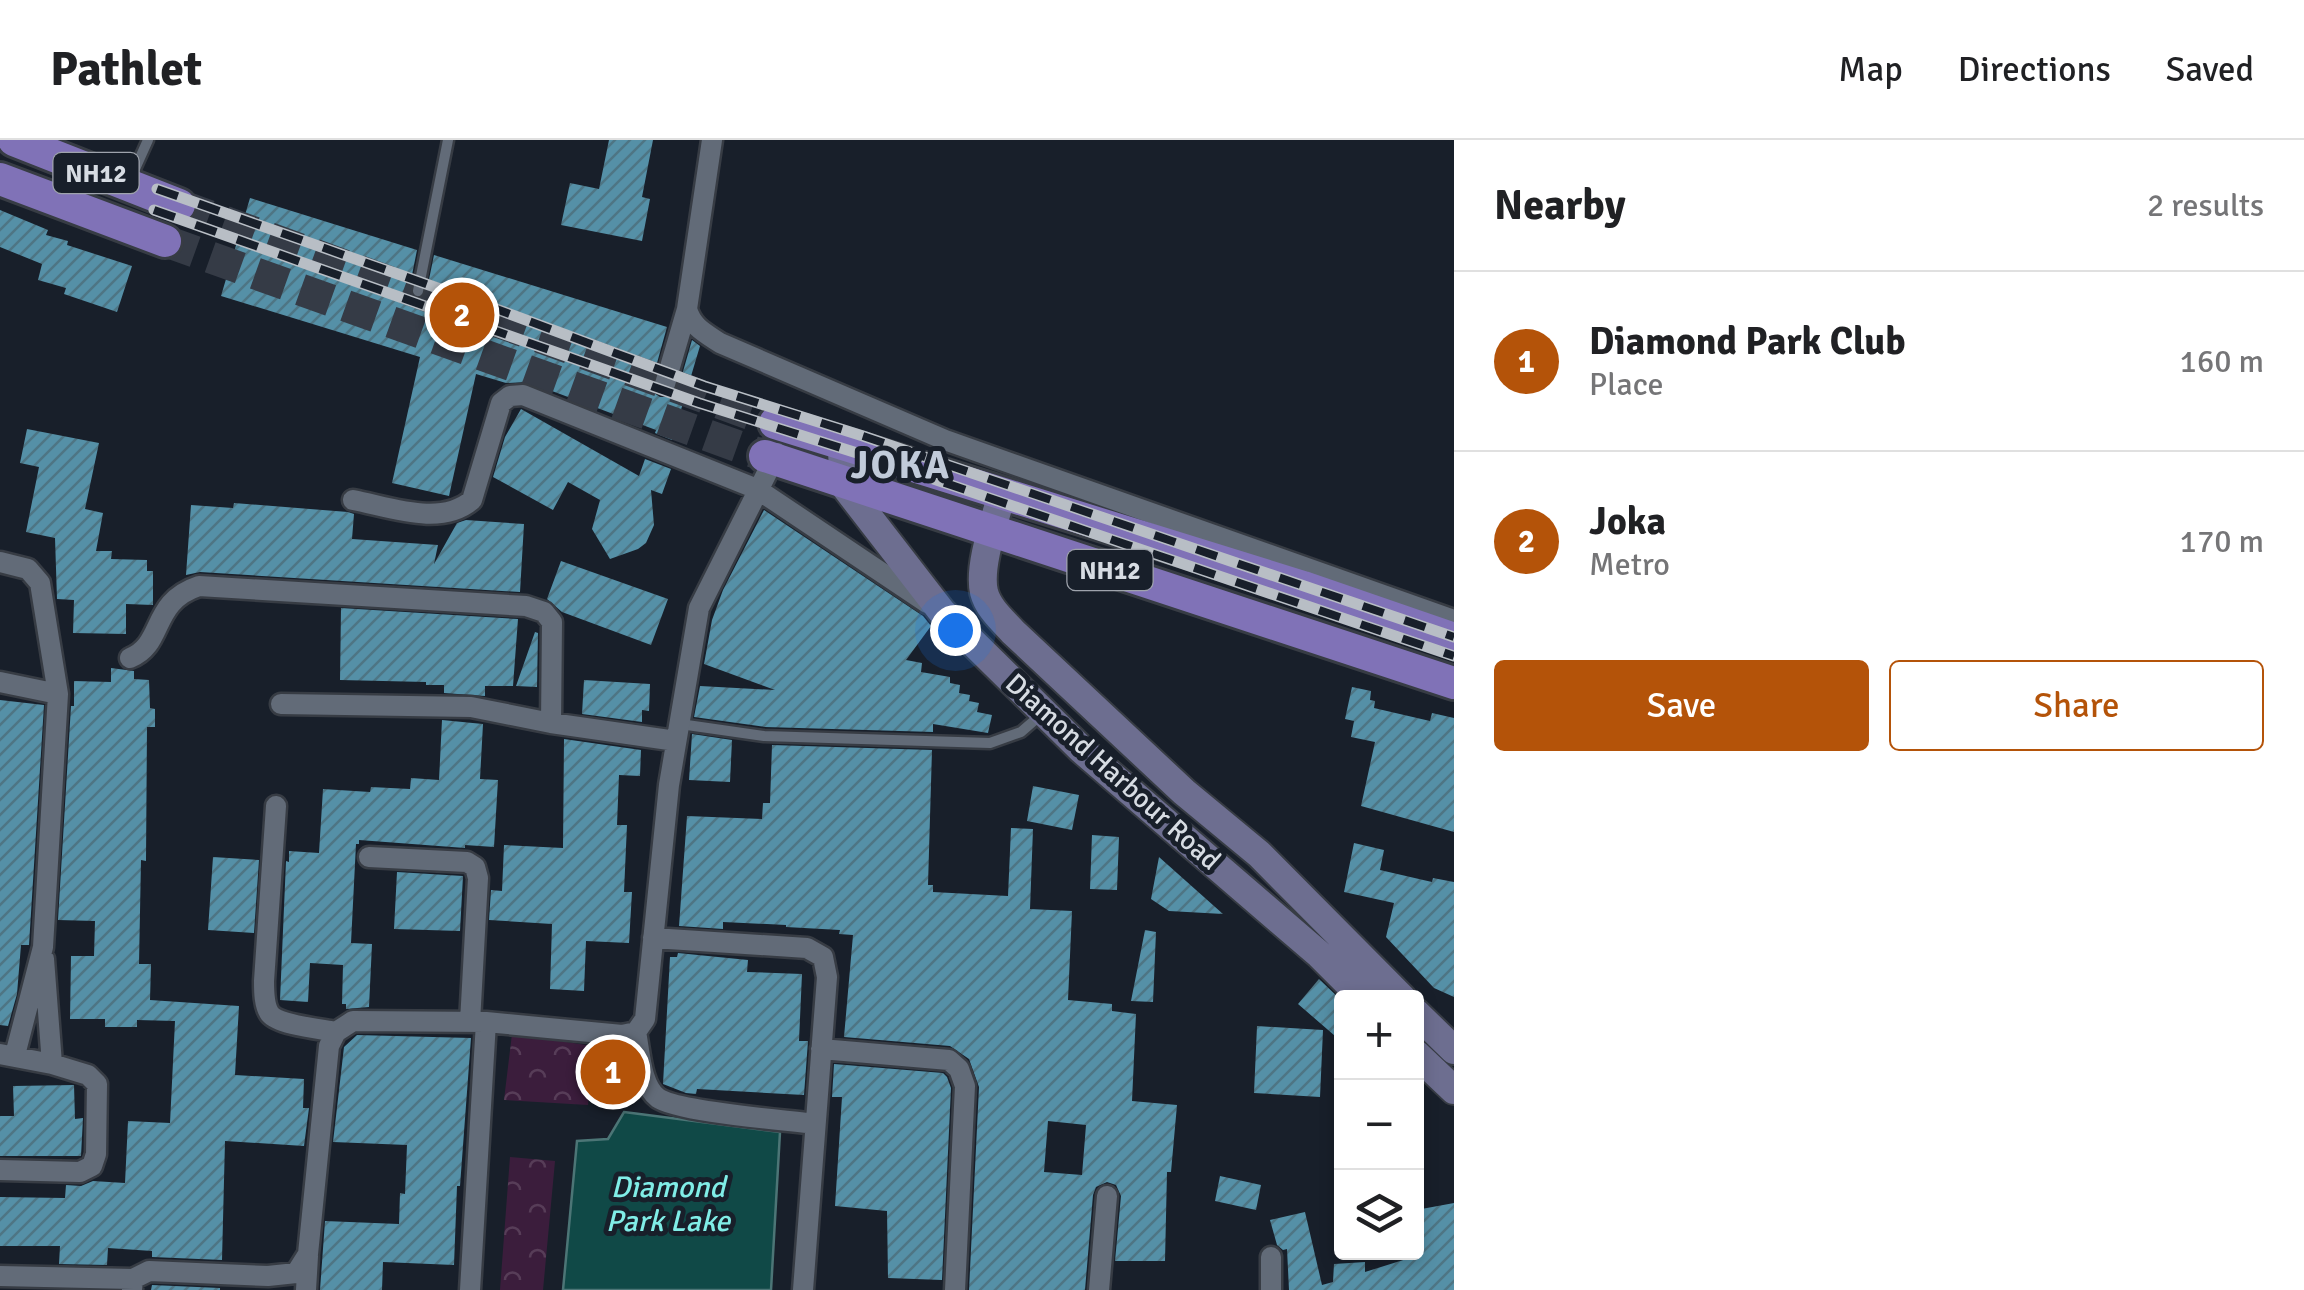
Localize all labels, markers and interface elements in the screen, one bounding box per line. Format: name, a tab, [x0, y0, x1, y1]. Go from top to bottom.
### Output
text: Pathlet	[50, 40, 202, 99]
text: Map	[1838, 48, 1903, 91]
text: Directions	[1958, 48, 2111, 91]
text: Saved	[2166, 48, 2254, 91]
road number: NH12	[54, 153, 138, 193]
text: Nearby	[1494, 180, 1626, 231]
text: 2 results	[2147, 186, 2264, 225]
pin: 2	[430, 278, 494, 352]
text: Diamond Park Club	[1589, 318, 1905, 365]
text: 1	[1518, 342, 1535, 381]
text: 160 m	[2180, 342, 2264, 381]
text: Place	[1589, 365, 1664, 404]
district label: JOKA	[851, 442, 951, 489]
text: Joka	[1589, 498, 1666, 545]
text: 2	[1518, 522, 1535, 561]
text: 170 m	[2180, 522, 2264, 561]
text: Metro	[1589, 545, 1670, 584]
road number: NH12	[1068, 550, 1152, 590]
your location	[930, 605, 981, 656]
button: Save	[1494, 660, 1869, 751]
button: Share	[1889, 660, 2264, 751]
street label: Diamond Harbour Road	[999, 667, 1227, 877]
map controls	[1334, 990, 1424, 1260]
button: +	[1334, 990, 1424, 1080]
pin: 1	[580, 1034, 646, 1110]
button: −	[1334, 1080, 1424, 1170]
water label: Diamond Park Lake	[606, 1169, 732, 1240]
button: layers	[1334, 1170, 1424, 1260]

